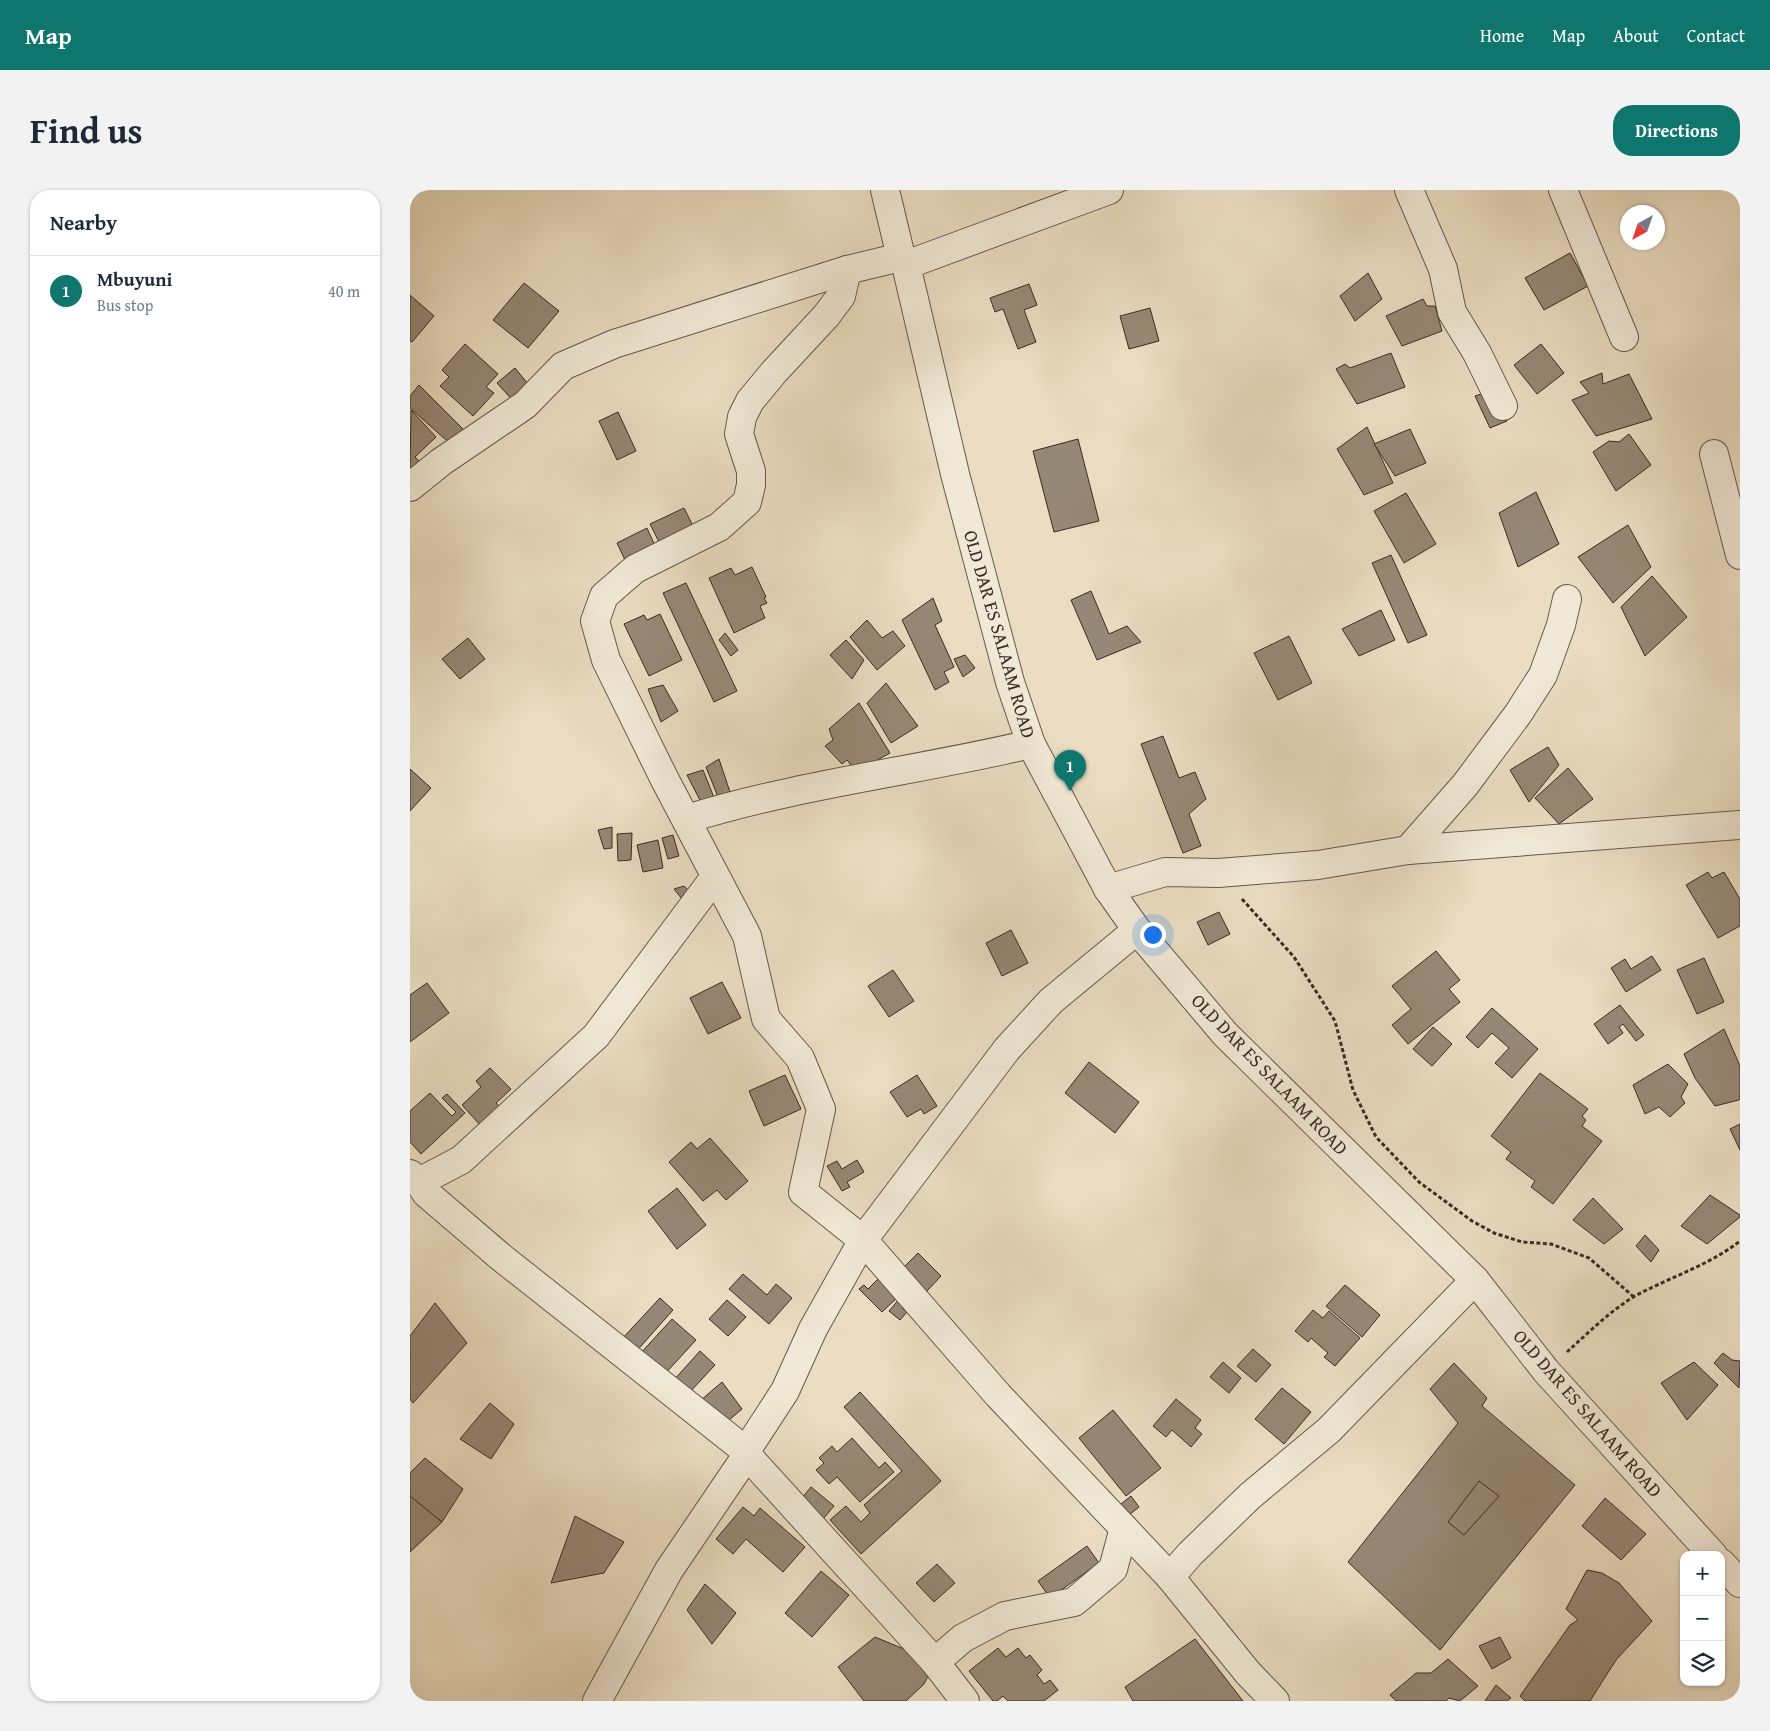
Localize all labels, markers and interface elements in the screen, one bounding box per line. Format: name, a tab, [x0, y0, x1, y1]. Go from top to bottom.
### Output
text: Map	[25, 18, 72, 53]
text: Home	[1480, 22, 1524, 49]
text: Map	[1552, 22, 1585, 49]
text: About	[1613, 22, 1659, 49]
text: Contact	[1687, 22, 1745, 49]
text: Find us	[30, 105, 143, 156]
button: Directions	[1613, 105, 1740, 156]
north arrow	[1620, 205, 1665, 250]
text: Nearby	[50, 207, 117, 238]
text: Mbuyuni	[97, 265, 172, 293]
text: 1	[62, 279, 70, 303]
text: 40 m	[328, 279, 360, 303]
text: Bus stop	[97, 293, 153, 317]
street label: OLD DAR ES SALAAM ROAD	[957, 527, 1043, 741]
pin: 1	[1054, 750, 1086, 791]
your location	[1140, 922, 1166, 948]
street label: OLD DAR ES SALAAM ROAD	[1185, 987, 1355, 1161]
street label: OLD DAR ES SALAAM ROAD	[1507, 1323, 1669, 1503]
map controls	[1680, 1551, 1725, 1686]
button: +	[1680, 1551, 1725, 1596]
button: −	[1680, 1596, 1725, 1641]
button: layers	[1680, 1641, 1725, 1686]

